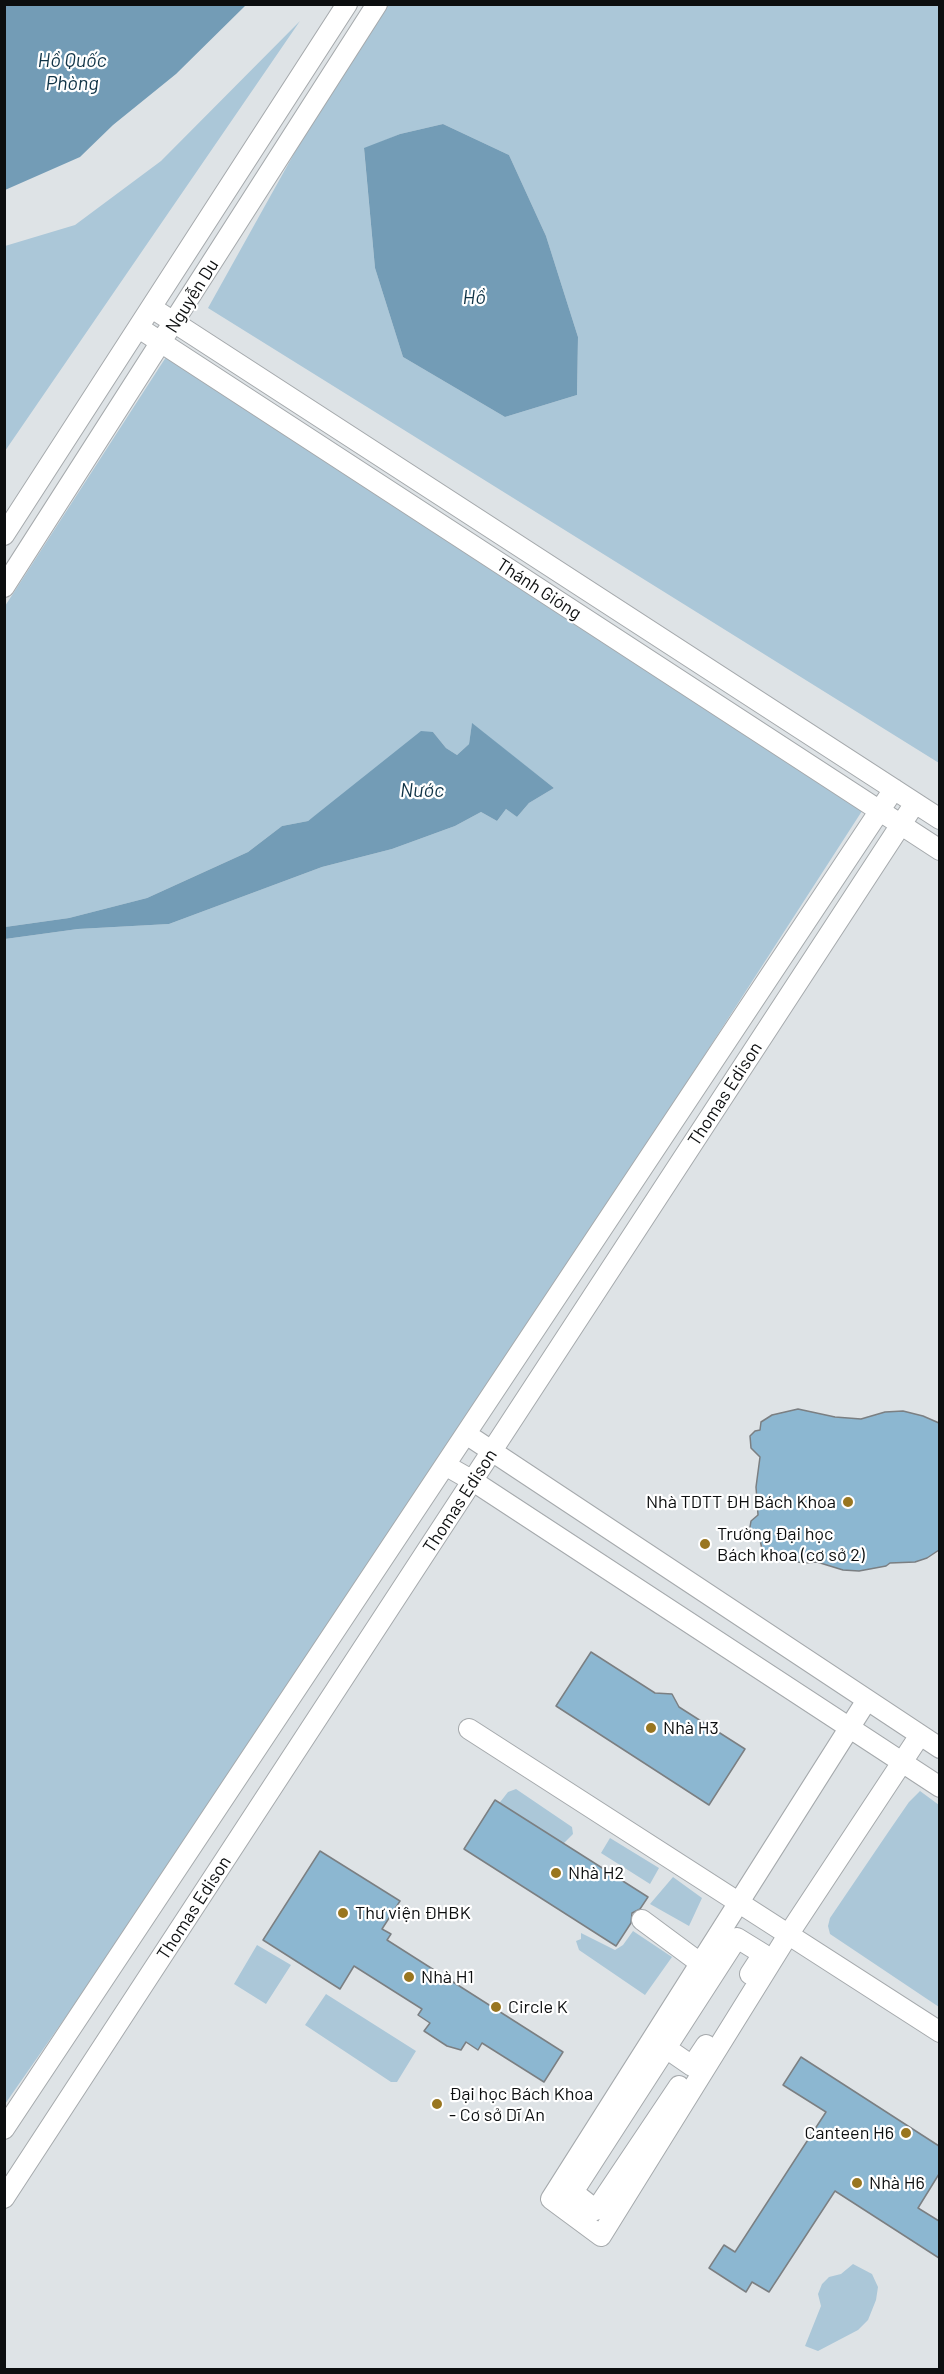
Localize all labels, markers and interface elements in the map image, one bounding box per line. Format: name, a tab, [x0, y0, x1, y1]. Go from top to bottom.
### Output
water label: Hồ Quốc Phòng	[37, 48, 107, 95]
street label: Nguyễn Du	[161, 255, 223, 337]
water label: Hồ	[462, 285, 486, 309]
street label: Thánh Gióng	[493, 554, 585, 624]
water label: Nước	[400, 778, 444, 802]
street label: Thomas Edison	[683, 1038, 767, 1150]
street label: Thomas Edison	[418, 1445, 502, 1557]
place label: Nhà TDTT ĐH Bách Khoa	[646, 1491, 836, 1513]
marker: Nhà TDTT ĐH Bách Khoa	[841, 1495, 855, 1509]
place label: Trường Đại học Bách khoa (cơ sở 2)	[717, 1523, 865, 1565]
marker: Trường Đại học Bách khoa (cơ sở 2)	[698, 1537, 712, 1551]
place label: Nhà H3	[663, 1717, 719, 1739]
marker: Nhà H3	[644, 1721, 658, 1735]
street label: Thomas Edison	[152, 1852, 236, 1964]
place label: Nhà H2	[568, 1862, 624, 1884]
marker: Nhà H2	[549, 1866, 563, 1880]
place label: Thư viện ĐHBK	[355, 1902, 471, 1924]
marker: Thư viện ĐHBK	[336, 1906, 350, 1920]
place label: Nhà H1	[421, 1966, 474, 1988]
marker: Nhà H1	[402, 1970, 416, 1984]
place label: Circle K	[508, 1996, 568, 2018]
marker: Circle K	[489, 2000, 503, 2014]
place label: Đại học Bách Khoa - Cơ sở Dĩ An	[449, 2083, 593, 2126]
marker: Đại học Bách Khoa - Cơ sở Dĩ An	[430, 2097, 444, 2111]
place label: Canteen H6	[804, 2122, 894, 2144]
marker: Canteen H6	[899, 2126, 913, 2140]
place label: Nhà H6	[869, 2172, 925, 2194]
marker: Nhà H6	[850, 2176, 864, 2190]

